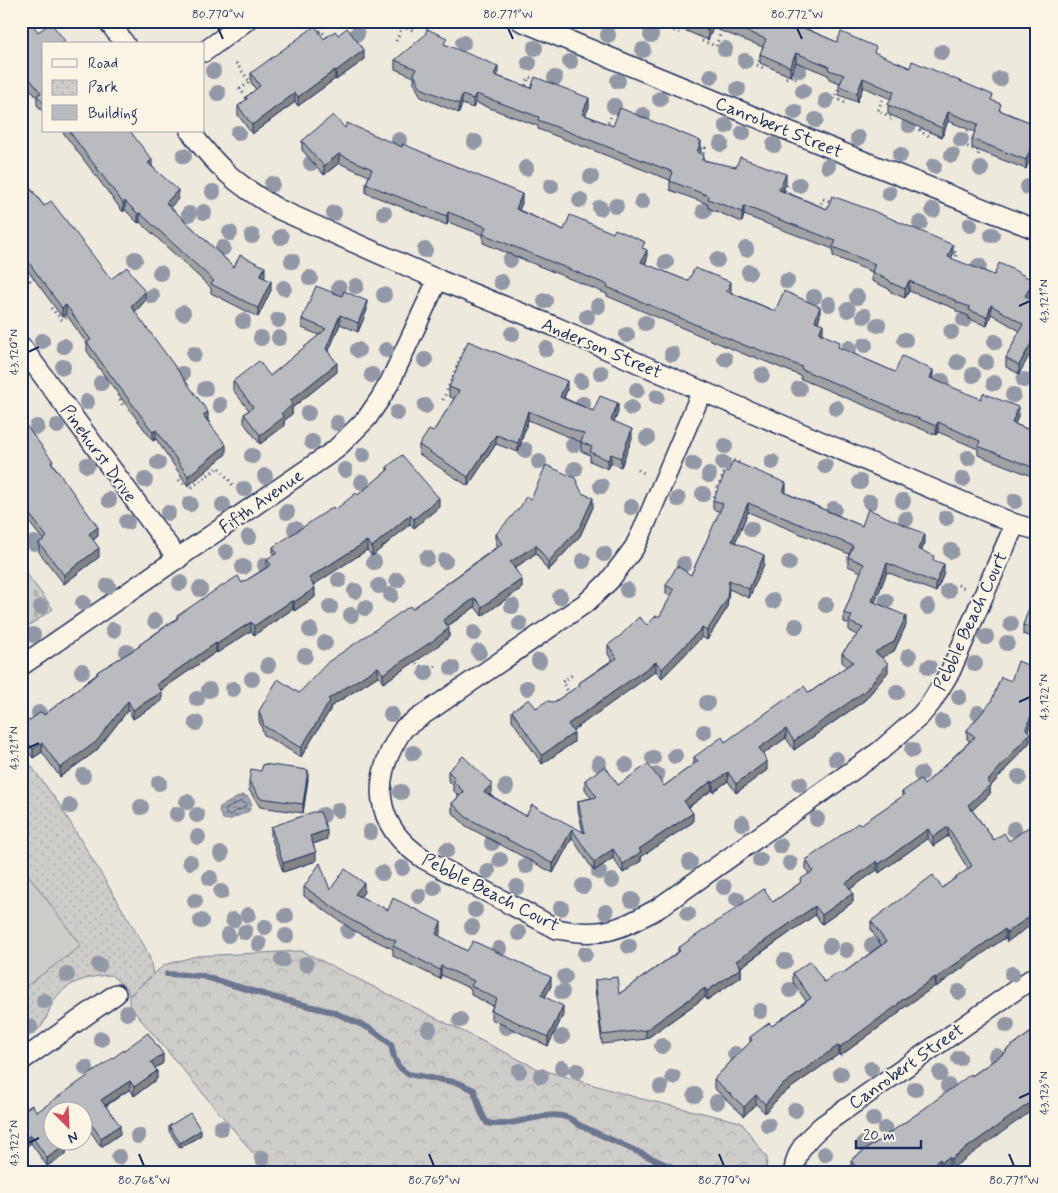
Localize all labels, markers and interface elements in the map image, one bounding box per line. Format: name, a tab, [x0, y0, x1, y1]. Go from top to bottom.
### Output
text: 80.770°W	[192, 7, 244, 23]
text: 80.771°W	[483, 7, 533, 23]
text: 80.772°W	[771, 7, 823, 23]
legend	[42, 42, 205, 132]
text: Road	[88, 54, 118, 74]
text: Park	[88, 78, 118, 98]
street label: Canrobert Street	[711, 91, 846, 164]
text: Building	[88, 104, 138, 125]
text: 43.121°N	[1037, 279, 1053, 323]
street label: Anderson Street	[538, 313, 666, 385]
text: 43.120°N	[7, 329, 23, 375]
street label: Pinehurst Drive	[55, 400, 142, 507]
street label: Fifth Avenue	[215, 464, 309, 540]
street label: Pebble Beach Court	[928, 548, 1014, 695]
text: 43.122°N	[1037, 674, 1053, 720]
text: 43.121°N	[7, 726, 23, 770]
street label: Pebble Beach Court	[418, 848, 563, 938]
street label: Canrobert Street	[844, 1018, 969, 1116]
text: 43.123°N	[1037, 1071, 1053, 1115]
north arrow	[42, 1100, 92, 1150]
scale bar	[856, 1118, 920, 1150]
text: 43.122°N	[7, 1120, 23, 1166]
text: 20 m	[863, 1126, 895, 1146]
text: N	[65, 1127, 81, 1147]
text: 80.768°W	[118, 1173, 170, 1189]
text: 80.769°W	[408, 1173, 460, 1189]
text: 80.770°W	[698, 1173, 750, 1189]
text: 80.771°W	[989, 1173, 1039, 1189]

